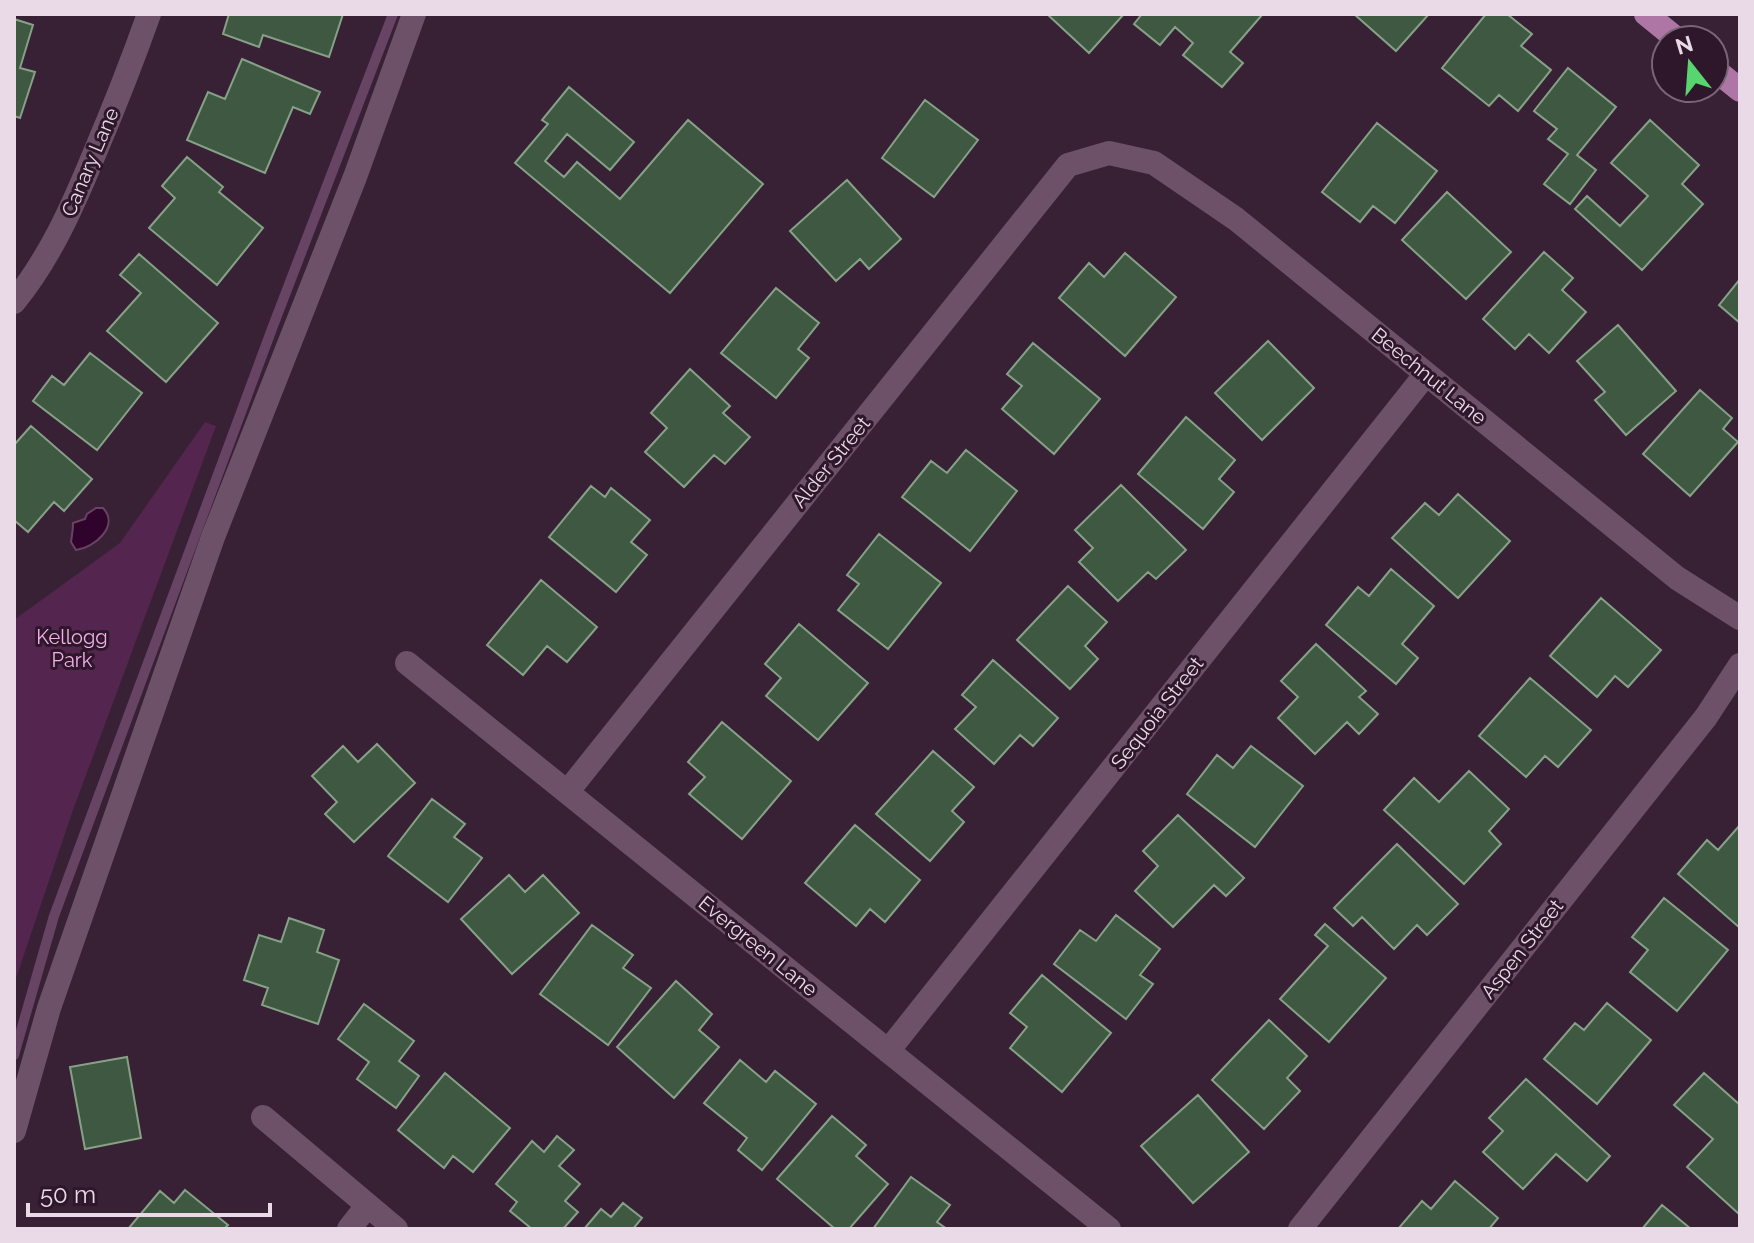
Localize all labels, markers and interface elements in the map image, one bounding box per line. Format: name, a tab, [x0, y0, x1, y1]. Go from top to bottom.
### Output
north arrow	[1650, 24, 1730, 104]
text: N	[1672, 30, 1696, 60]
street label: Canary Lane	[56, 104, 124, 220]
street label: Beechnut Lane	[1367, 322, 1491, 430]
street label: Alder Street	[787, 411, 875, 512]
park label: Kellogg Park	[36, 625, 108, 672]
street label: Sequoia Street	[1106, 652, 1208, 774]
street label: Evergreen Lane	[694, 891, 822, 1001]
street label: Aspen Street	[1476, 894, 1568, 1003]
scale bar	[28, 1167, 270, 1217]
text: 50 m	[40, 1180, 96, 1209]

